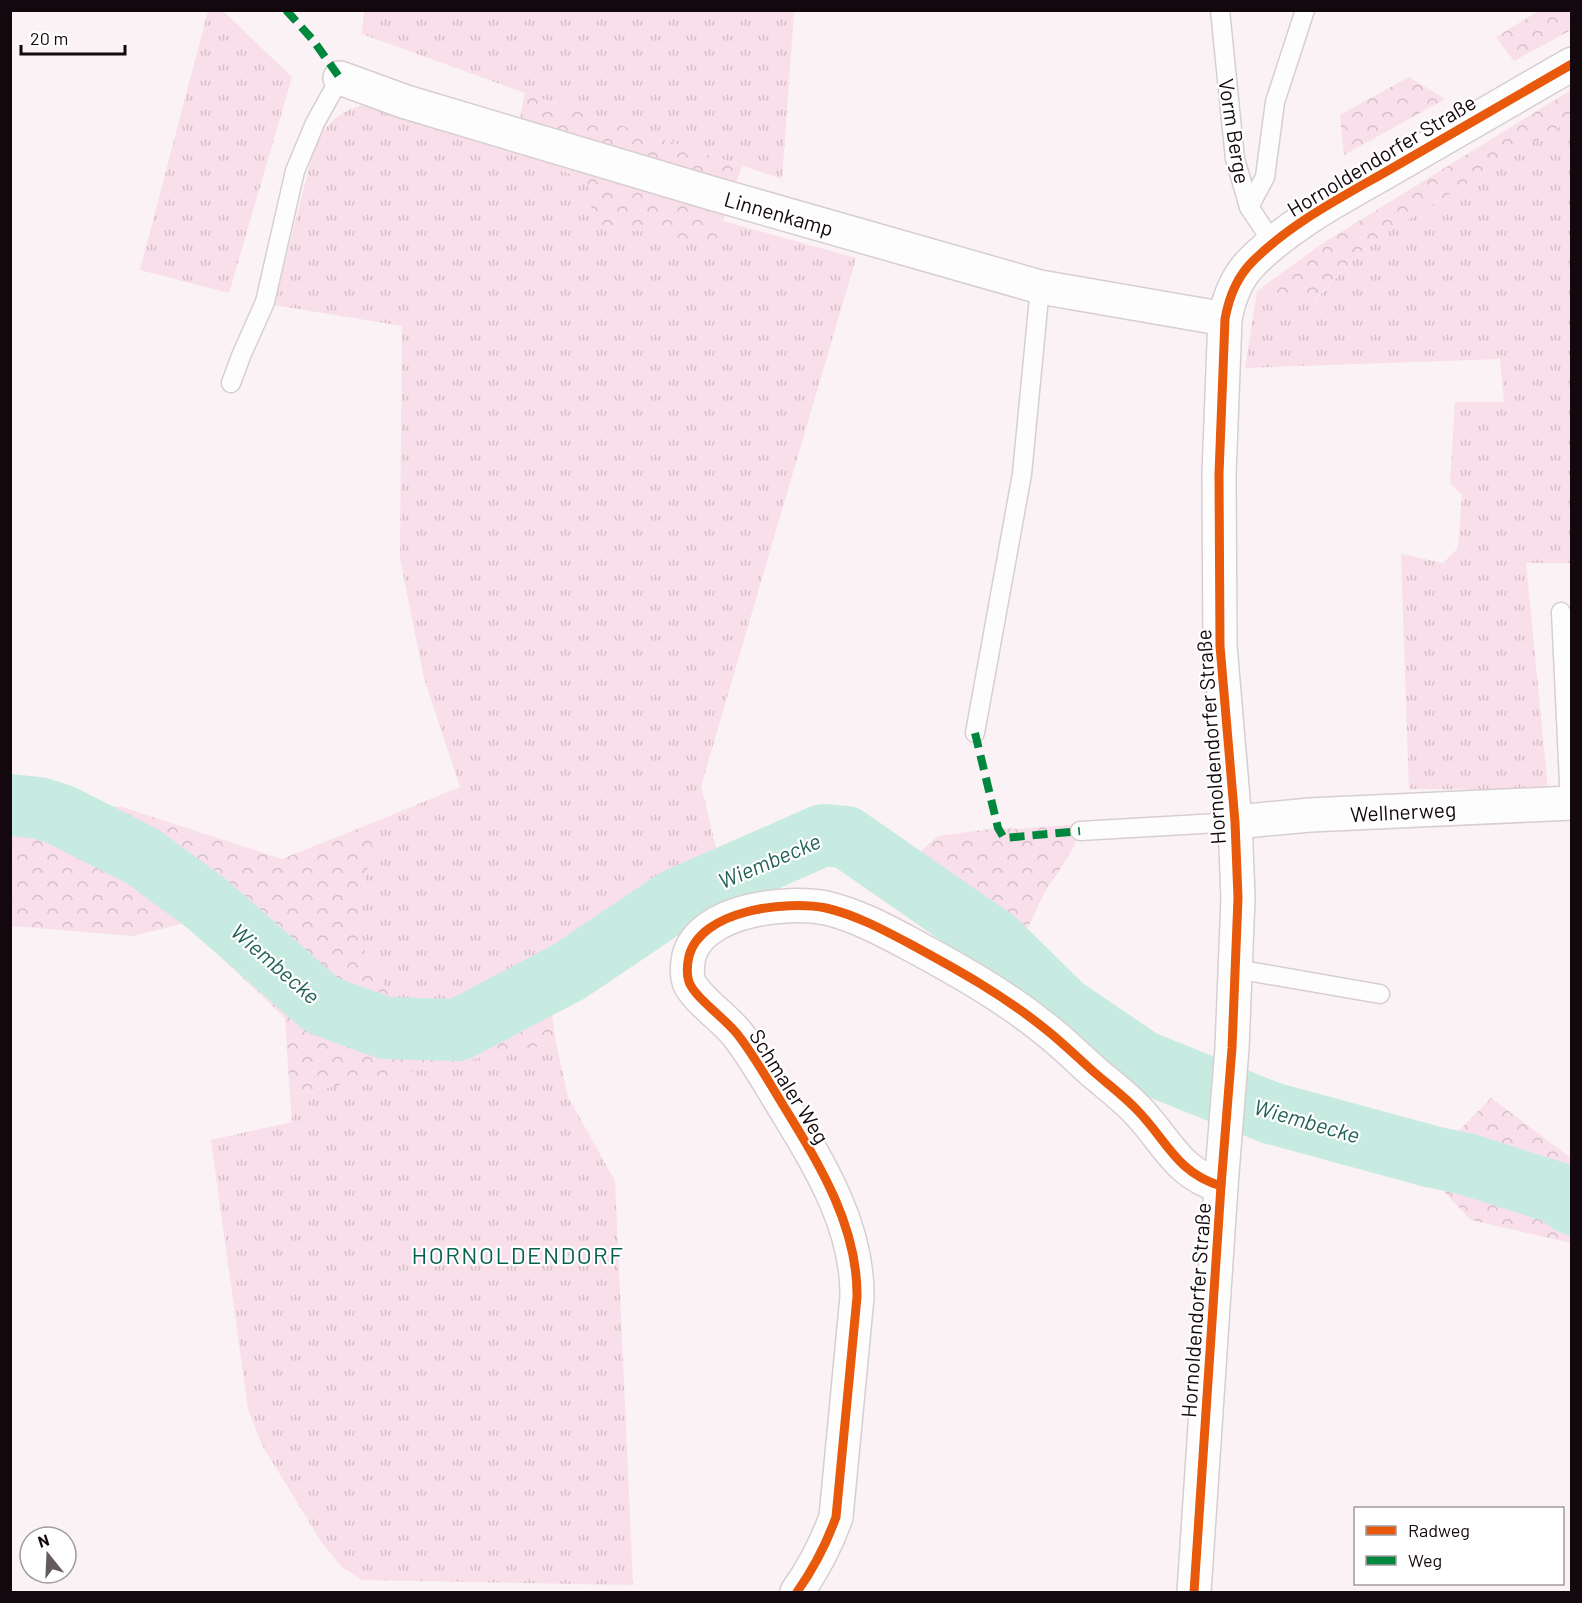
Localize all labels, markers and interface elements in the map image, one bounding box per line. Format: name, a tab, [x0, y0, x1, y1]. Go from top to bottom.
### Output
scale bar	[21, 18, 124, 56]
text: 20 m	[30, 27, 68, 49]
street label: Vorm Berge	[1214, 77, 1256, 185]
street label: Hornoldendorfer Straße	[1282, 89, 1480, 221]
street label: Linnenkamp	[722, 186, 836, 240]
street label: Hornoldendorfer Straße	[1190, 629, 1230, 845]
street label: Wellnerweg	[1349, 796, 1457, 826]
water label: Wiembecke	[714, 827, 824, 893]
water label: Wiembecke	[226, 918, 326, 1008]
street label: Schmaler Weg	[745, 1024, 835, 1148]
water label: Wiembecke	[1251, 1093, 1363, 1147]
street label: Hornoldendorfer Straße	[1175, 1202, 1215, 1418]
district label: HORNOLDENDORF	[412, 1240, 624, 1269]
legend	[1354, 1507, 1564, 1585]
text: Radweg	[1408, 1519, 1470, 1541]
north arrow	[18, 1525, 78, 1585]
text: N	[35, 1530, 51, 1551]
text: Weg	[1408, 1549, 1442, 1571]

